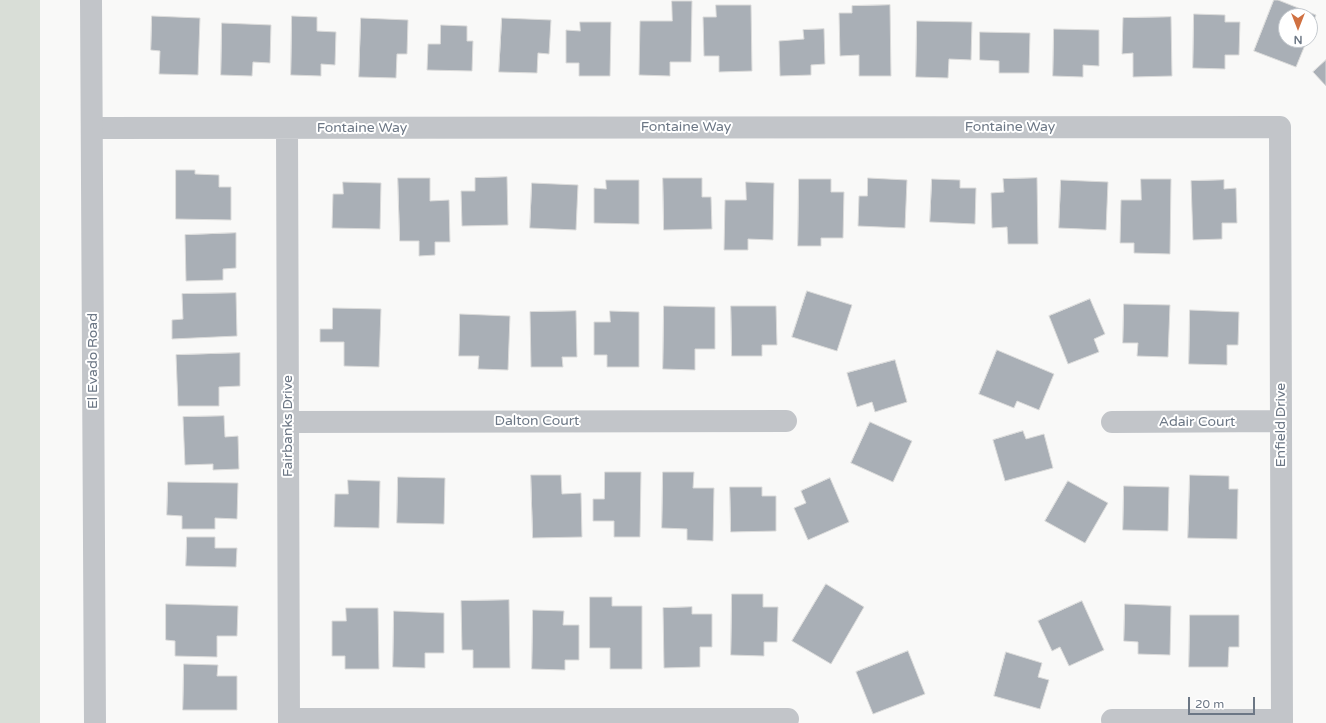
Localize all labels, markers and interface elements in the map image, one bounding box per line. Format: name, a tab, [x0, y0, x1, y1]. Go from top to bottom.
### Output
north arrow	[1278, 8, 1318, 48]
text: N	[1294, 33, 1302, 46]
street label: Fontaine Way	[641, 119, 731, 135]
street label: Fontaine Way	[965, 119, 1055, 135]
street label: Fontaine Way	[317, 120, 407, 136]
street label: El Evado Road	[85, 313, 101, 409]
street label: Fairbanks Drive	[280, 375, 296, 477]
street label: Enfield Drive	[1273, 383, 1289, 467]
street label: Dalton Court	[495, 413, 579, 429]
street label: Adair Court	[1159, 414, 1235, 430]
scale bar	[1190, 689, 1257, 715]
text: 20 m	[1195, 697, 1224, 711]

